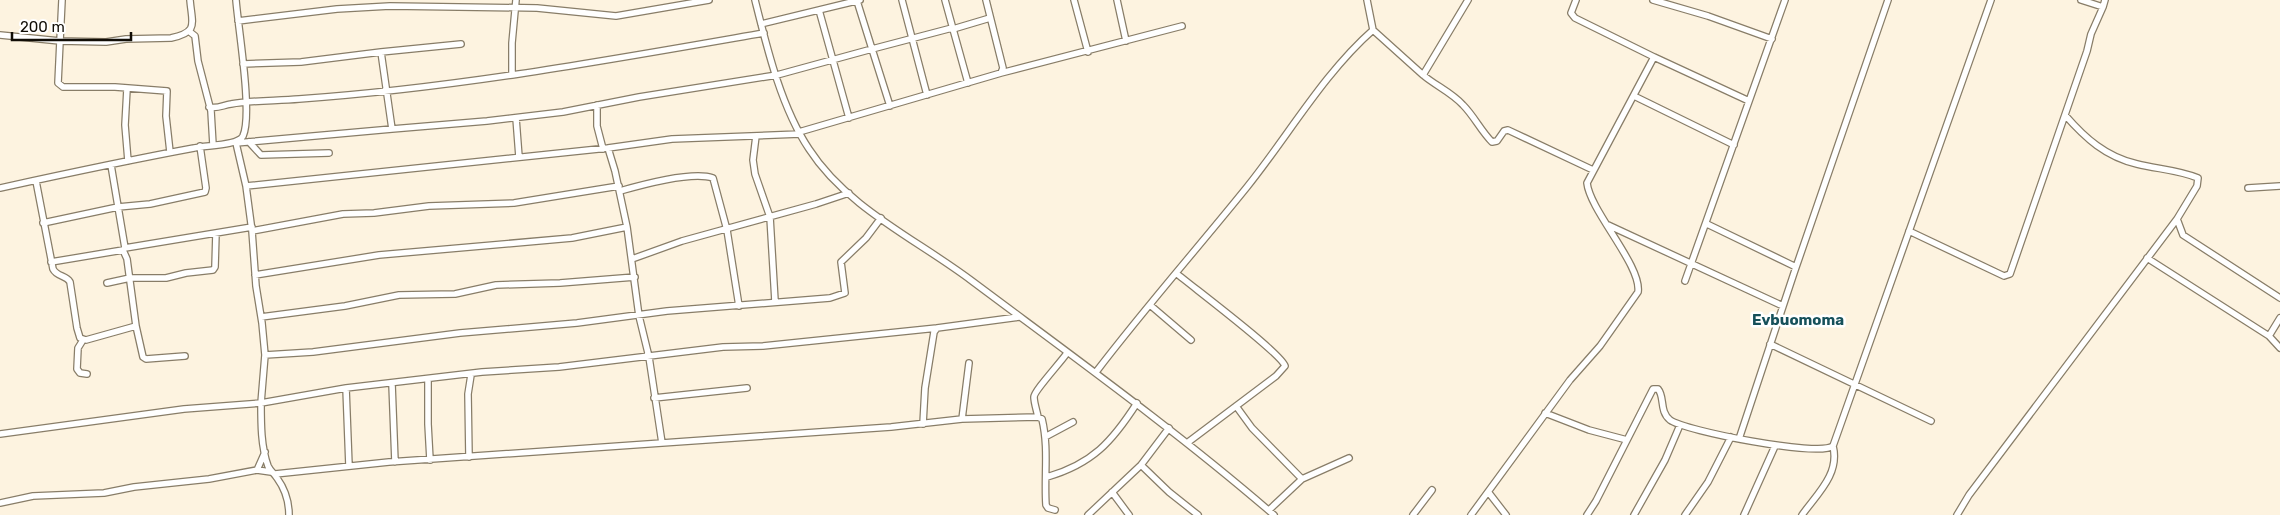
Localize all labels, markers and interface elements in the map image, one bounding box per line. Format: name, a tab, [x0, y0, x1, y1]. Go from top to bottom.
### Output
scale bar	[12, 10, 131, 42]
text: 200 m	[20, 18, 65, 36]
district label: Evbuomoma	[1752, 311, 1844, 329]

